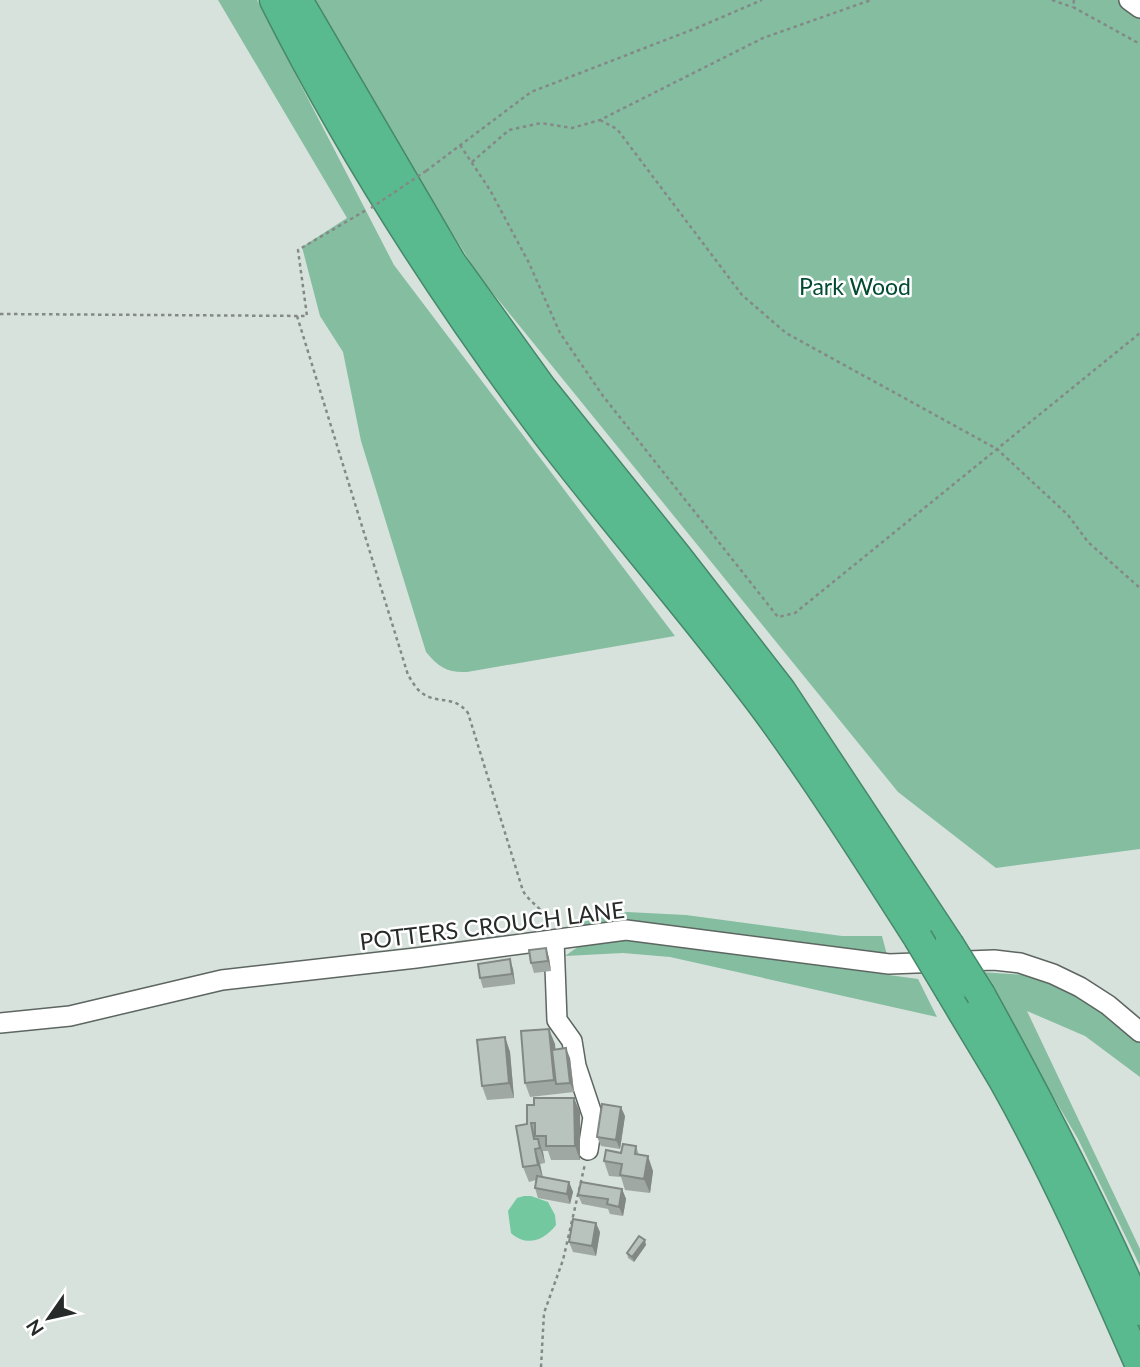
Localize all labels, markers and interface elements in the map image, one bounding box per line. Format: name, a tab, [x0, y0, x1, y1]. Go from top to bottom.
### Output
park label: Park Wood	[799, 272, 911, 300]
street label: POTTERS CROUCH LANE	[358, 895, 626, 955]
north arrow	[14, 1283, 84, 1353]
text: N	[21, 1315, 48, 1340]

